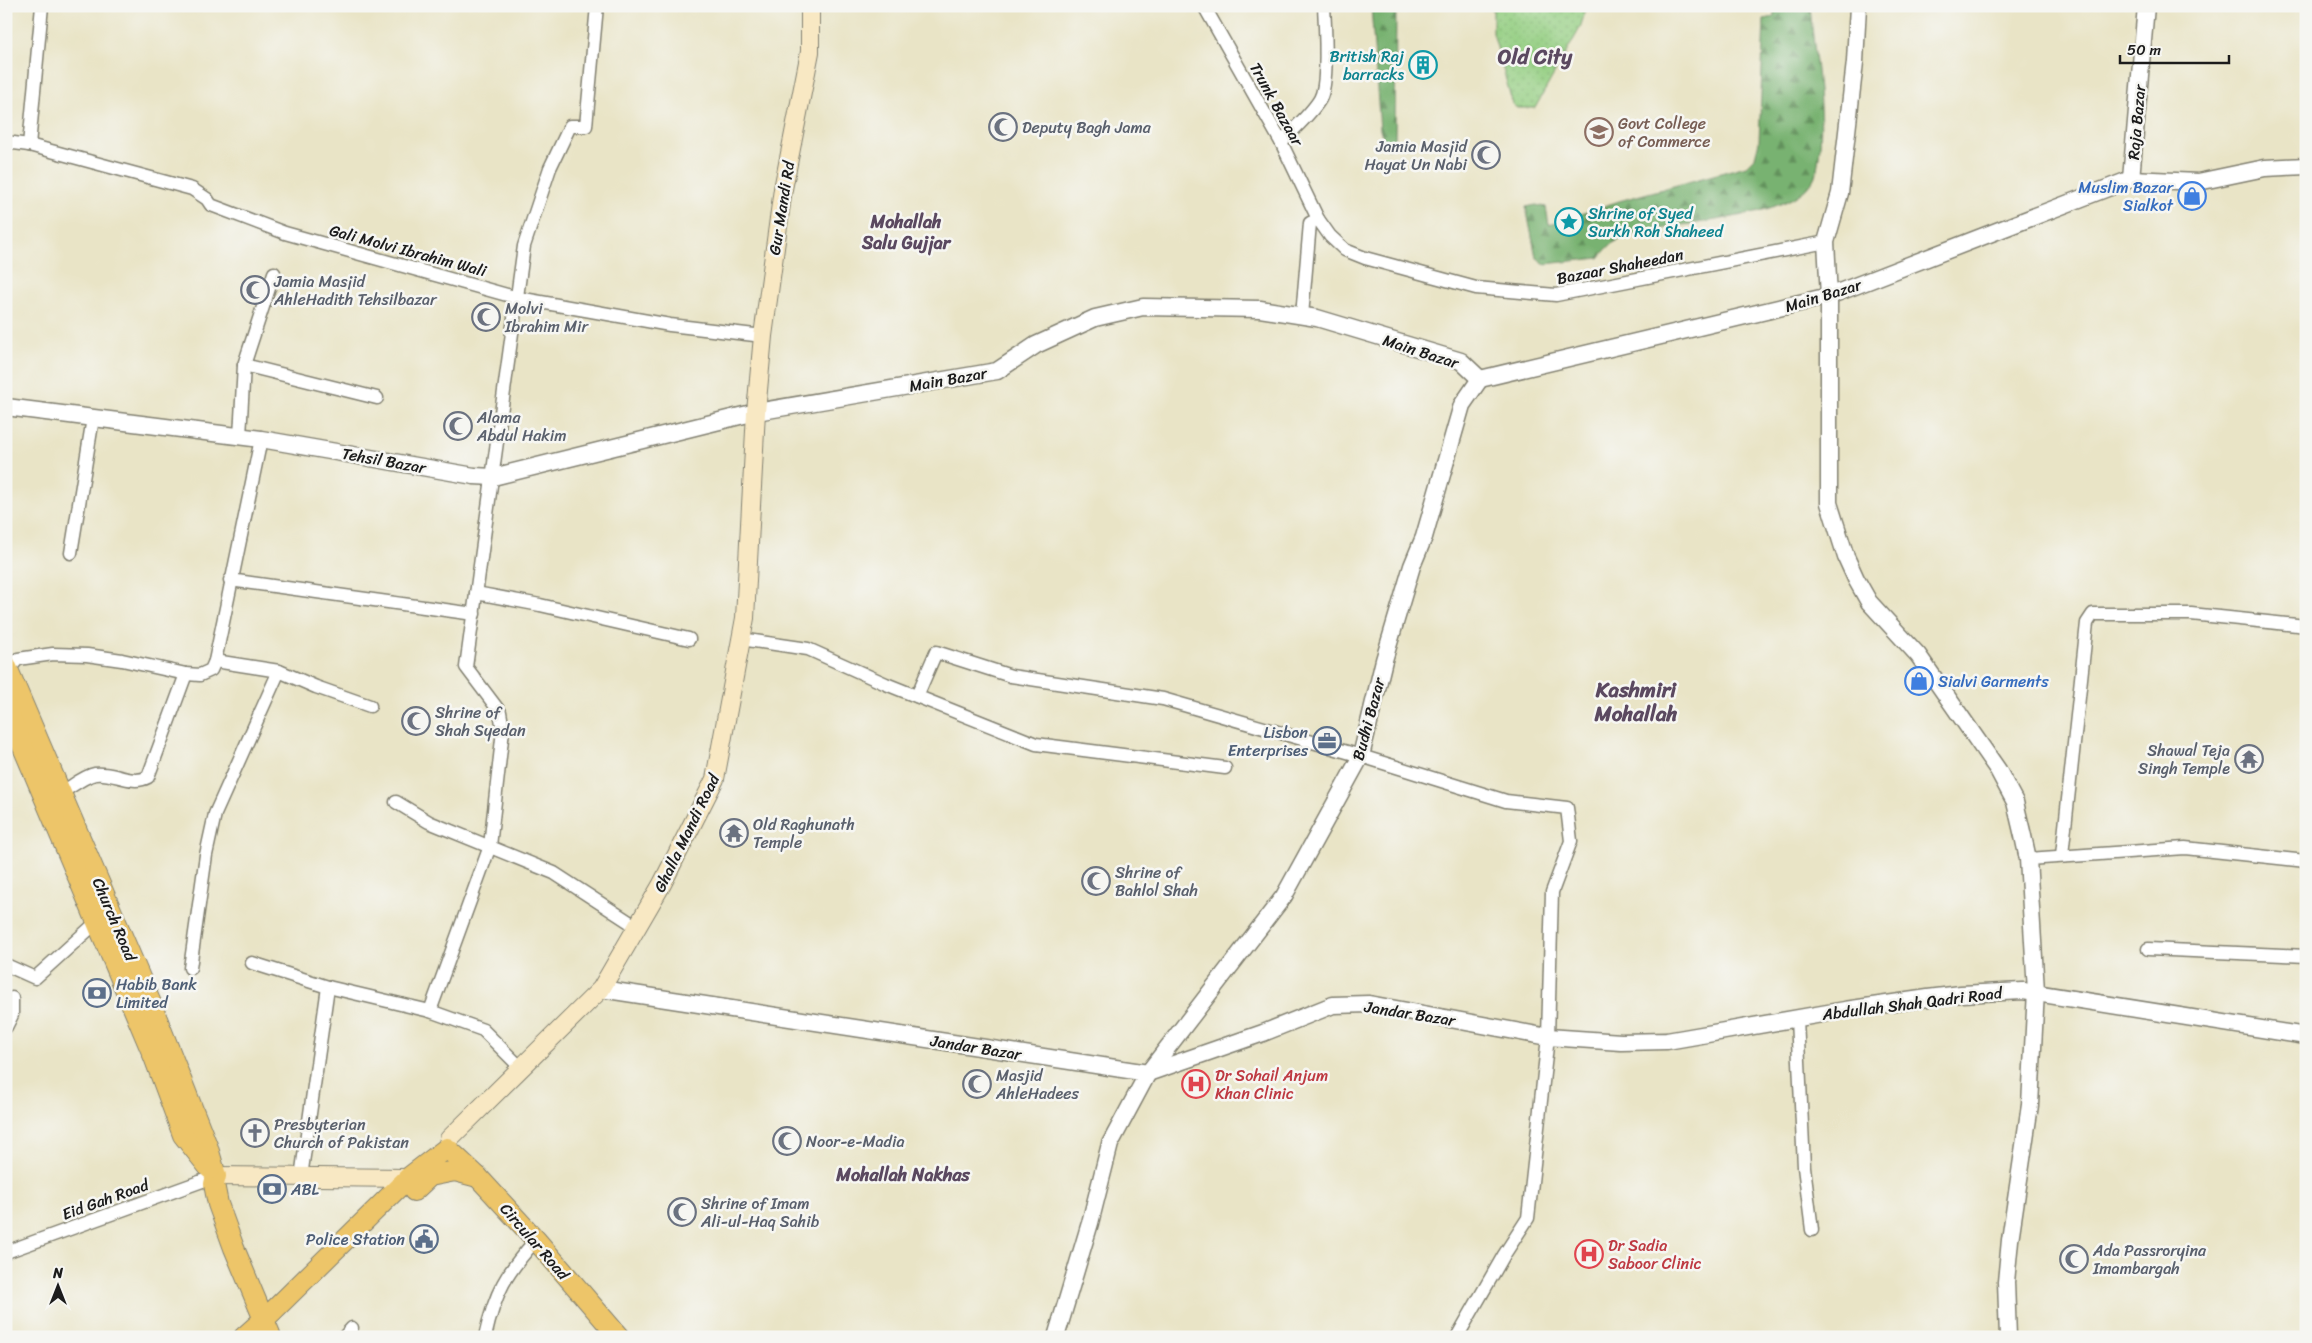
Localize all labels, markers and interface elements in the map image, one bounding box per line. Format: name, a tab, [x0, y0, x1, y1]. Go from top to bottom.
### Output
scale bar	[2120, 32, 2228, 64]
text: 50 m	[2127, 37, 2162, 63]
district label: Old City	[1498, 38, 1573, 76]
place label: British Raj barracks	[1329, 42, 1405, 89]
building icon: British Raj barracks	[1408, 50, 1438, 80]
street label: Trunk Bazaar	[1241, 57, 1312, 153]
street label: Raja Bazar	[2119, 82, 2154, 161]
place label: Govt College of Commerce	[1618, 109, 1711, 156]
mosque icon: Deputy Bagh Jama	[988, 112, 1018, 142]
place label: Deputy Bagh Jama	[1022, 113, 1152, 142]
school or university icon: Govt College of Commerce	[1584, 117, 1614, 147]
place label: Jamia Masjid Hayat Un Nabi	[1364, 132, 1469, 179]
mosque icon: Jamia Masjid Hayat Un Nabi	[1471, 140, 1501, 170]
street label: Gur Mandi Rd	[760, 158, 803, 257]
place label: Muslim Bazar Sialkot	[2078, 173, 2174, 220]
shop icon: Muslim Bazar Sialkot	[2177, 181, 2207, 211]
place label: Shrine of Syed Surkh Roh Shaheed	[1588, 199, 1724, 246]
district label: Mohallah Salu Gujjar	[861, 206, 952, 259]
place icon: Shrine of Syed Surkh Roh Shaheed	[1554, 207, 1584, 237]
street label: Gali Molvi Ibrahim Wali	[326, 216, 490, 286]
street label: Bazaar Shaheedan	[1554, 240, 1686, 293]
place label: Jamia Masjid AhleHadith Tehsilbazar	[273, 267, 438, 314]
street label: Main Bazar	[1781, 270, 1866, 321]
mosque icon: Jamia Masjid AhleHadith Tehsilbazar	[240, 275, 270, 305]
place label: Molvi Ibrahim Mir	[504, 294, 589, 341]
mosque icon: Molvi Ibrahim Mir	[471, 302, 501, 332]
street label: Main Bazar	[1379, 326, 1464, 378]
street label: Main Bazar	[907, 358, 991, 401]
place label: Alama Abdul Hakim	[476, 403, 567, 450]
mosque icon: Alama Abdul Hakim	[443, 411, 473, 441]
street label: Tehsil Bazar	[340, 439, 430, 482]
shop icon: Sialvi Garments	[1904, 666, 1934, 696]
place label: Sialvi Garments	[1938, 667, 2049, 696]
district label: Kashmiri Mohallah	[1594, 671, 1677, 733]
street label: Budhi Bazar	[1344, 673, 1394, 764]
place label: Shrine of Shah Syedan	[435, 698, 526, 745]
mosque icon: Shrine of Shah Syedan	[401, 706, 431, 736]
place label: Lisbon Enterprises	[1228, 718, 1309, 765]
office icon: Lisbon Enterprises	[1312, 726, 1342, 756]
place label: Shawal Teja Singh Temple	[2138, 736, 2230, 783]
temple icon: Shawal Teja Singh Temple	[2234, 744, 2264, 774]
street label: Ghalla Mandi Road	[645, 768, 728, 897]
place label: Old Raghunath Temple	[753, 810, 855, 857]
temple icon: Old Raghunath Temple	[719, 818, 749, 848]
place label: Shrine of Bahlol Shah	[1115, 858, 1198, 905]
mosque icon: Shrine of Bahlol Shah	[1081, 866, 1111, 896]
street label: Church Road	[84, 873, 146, 967]
place label: Habib Bank Limited	[116, 970, 197, 1017]
bank icon: Habib Bank Limited	[82, 978, 112, 1008]
street label: Abdullah Shah Qadri Road	[1820, 978, 2005, 1029]
street label: Jandar Bazar	[1361, 992, 1459, 1035]
street label: Jandar Bazar	[927, 1026, 1025, 1069]
place label: Masjid AhleHadees	[995, 1061, 1079, 1108]
place label: Dr Sohail Anjum Khan Clinic	[1215, 1061, 1328, 1108]
mosque icon: Masjid AhleHadees	[962, 1069, 992, 1099]
hospital icon: Dr Sohail Anjum Khan Clinic	[1181, 1069, 1211, 1099]
place label: Presbyterian Church of Pakistan	[274, 1110, 409, 1157]
church icon: Presbyterian Church of Pakistan	[240, 1118, 270, 1148]
mosque icon: Noor-e-Madia	[772, 1126, 802, 1156]
place label: Noor-e-Madia	[806, 1127, 904, 1156]
district label: Mohallah Nakhas	[835, 1159, 970, 1191]
street label: Eid Gah Road	[58, 1170, 154, 1229]
bank icon: ABL	[257, 1174, 287, 1204]
place label: ABL	[290, 1175, 320, 1204]
place label: Shrine of Imam Ali-ul-Haq Sahib	[700, 1189, 820, 1236]
street label: Circular Road	[492, 1196, 578, 1288]
mosque icon: Shrine of Imam Ali-ul-Haq Sahib	[667, 1197, 697, 1227]
public building icon: Police Station	[409, 1224, 439, 1254]
place label: Police Station	[306, 1225, 405, 1254]
place label: Dr Sadia Saboor Clinic	[1608, 1231, 1702, 1278]
place label: Ada Passroryina Imambargah	[2092, 1236, 2207, 1283]
hospital icon: Dr Sadia Saboor Clinic	[1574, 1239, 1604, 1269]
mosque icon: Ada Passroryina Imambargah	[2059, 1244, 2089, 1274]
north arrow	[32, 1260, 82, 1310]
text: N	[52, 1261, 63, 1286]

